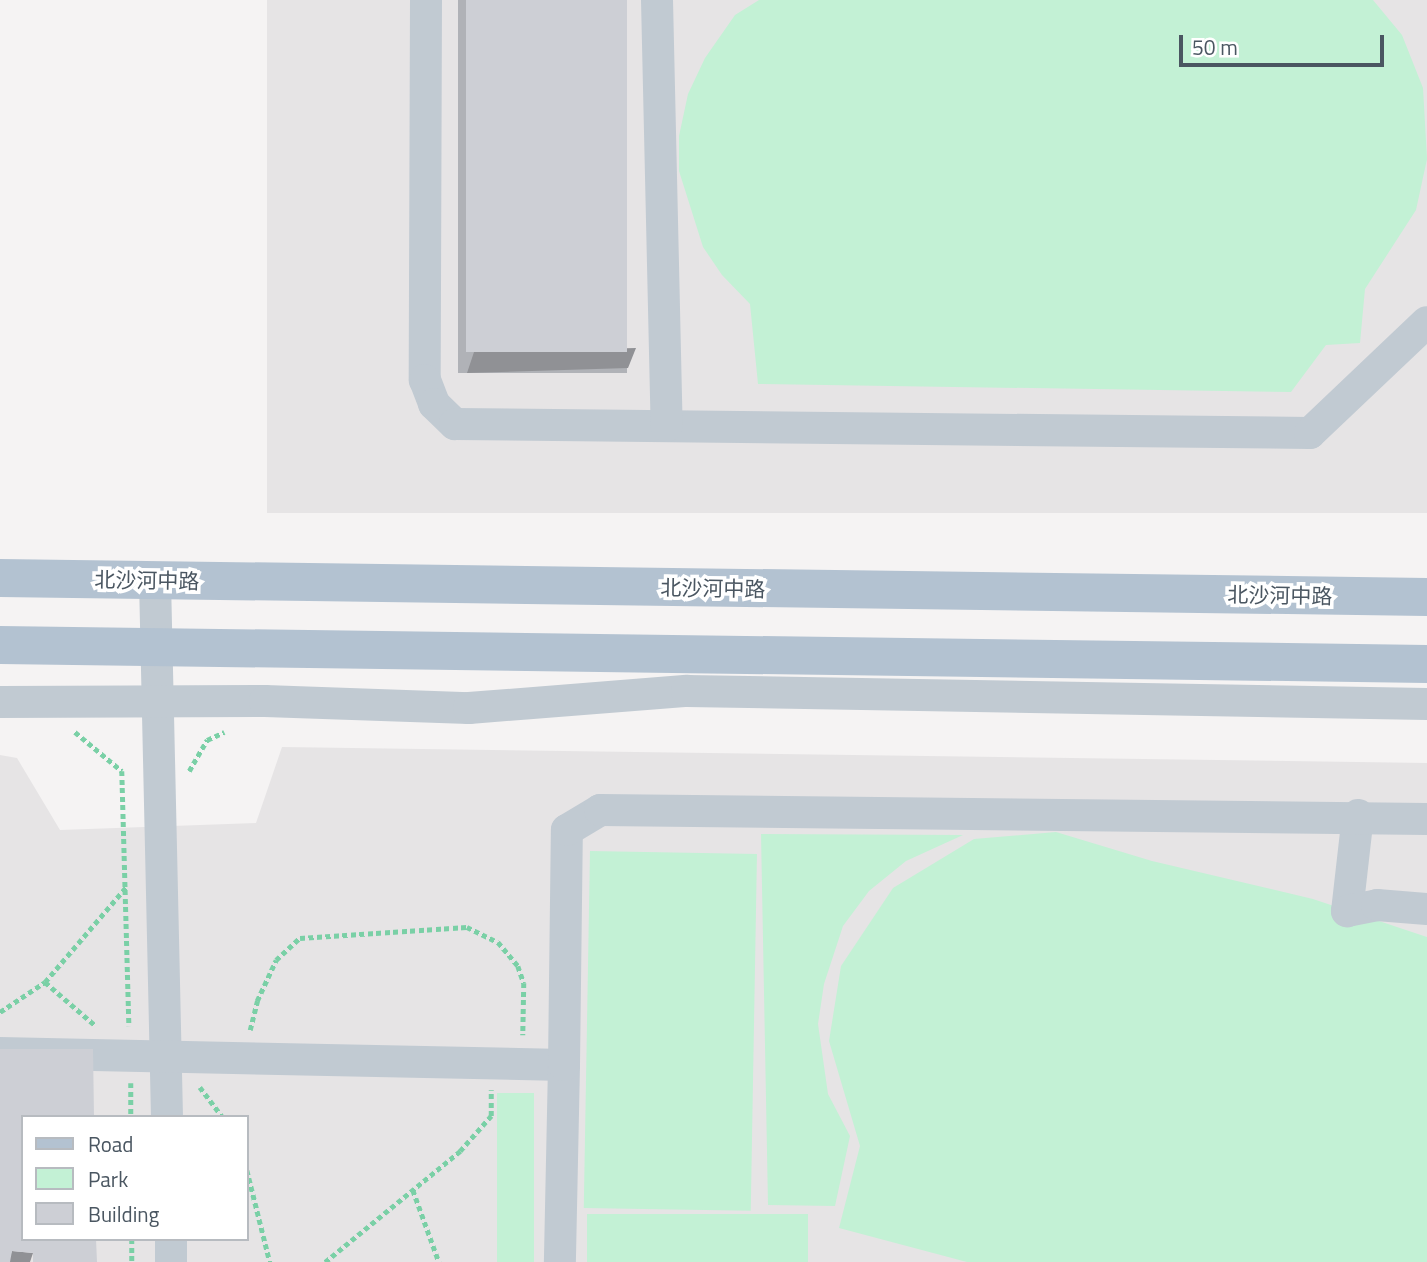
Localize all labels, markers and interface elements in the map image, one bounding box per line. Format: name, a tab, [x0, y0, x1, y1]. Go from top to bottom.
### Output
scale bar	[1182, 21, 1387, 65]
text: 50 m	[1192, 31, 1238, 63]
street label: 北沙河中路	[94, 566, 200, 594]
street label: 北沙河中路	[660, 574, 766, 602]
street label: 北沙河中路	[1227, 581, 1333, 609]
legend	[21, 1115, 248, 1241]
text: Road	[88, 1128, 133, 1160]
text: Park	[88, 1163, 128, 1195]
text: Building	[88, 1198, 159, 1230]

